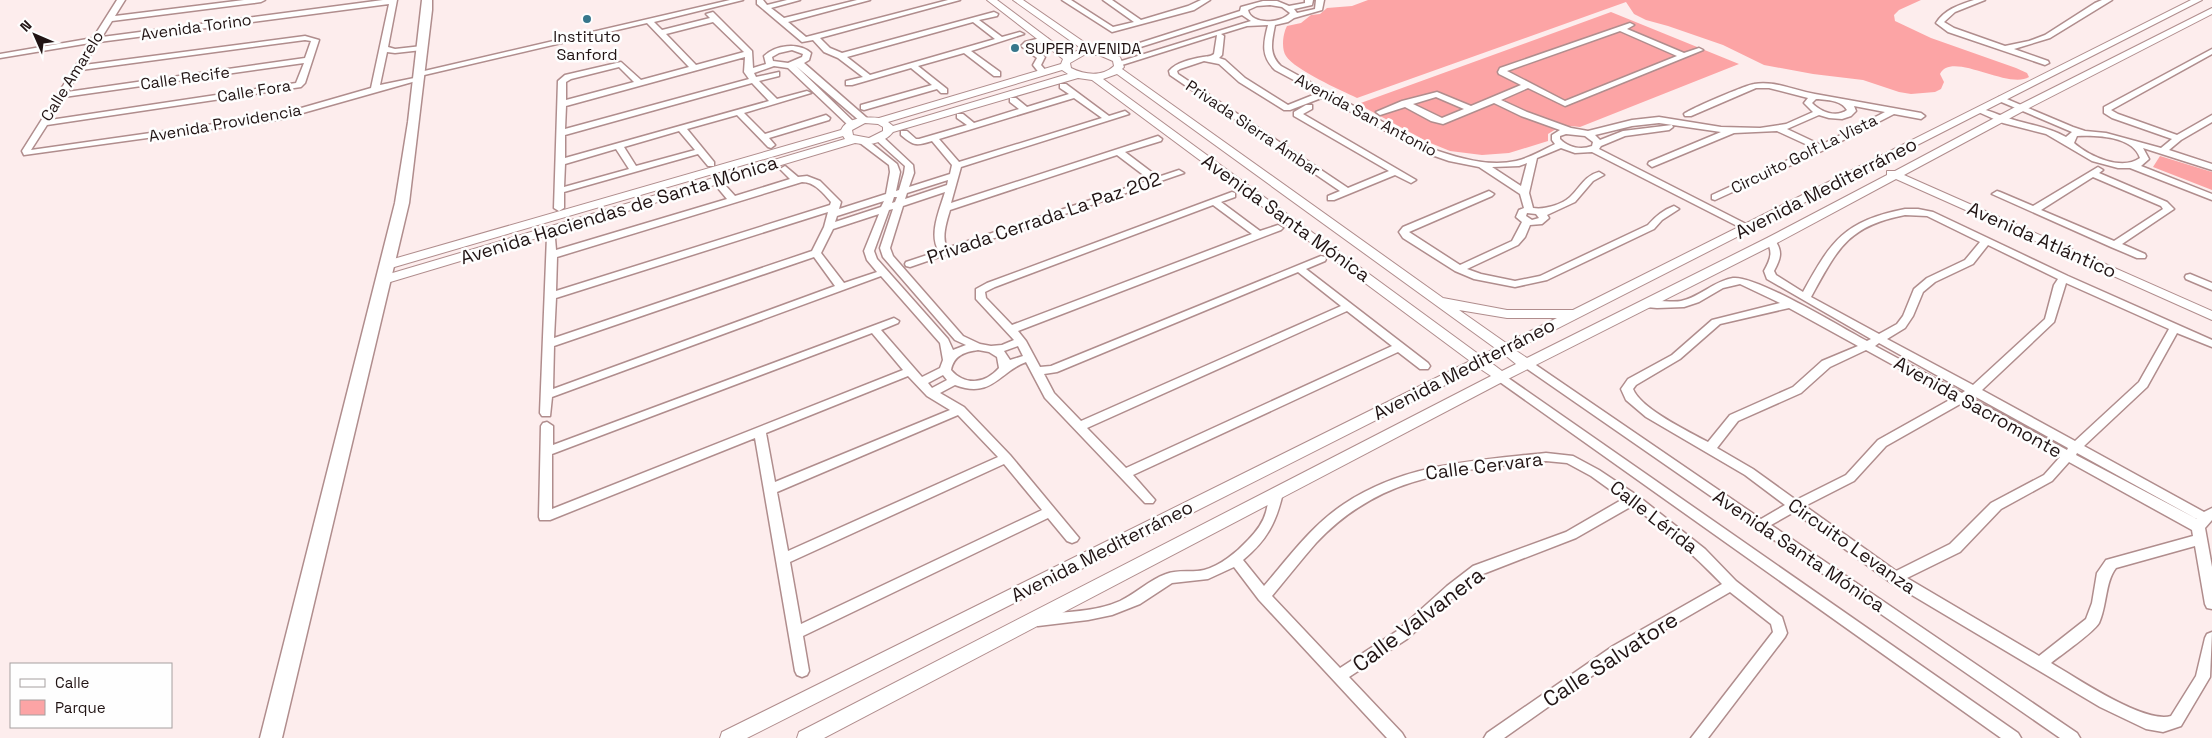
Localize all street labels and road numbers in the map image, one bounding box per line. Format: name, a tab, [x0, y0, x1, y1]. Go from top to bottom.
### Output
street label: Avenida Torino	[139, 9, 253, 45]
street label: Calle Amarelo	[36, 27, 108, 125]
street label: Calle Recife	[139, 61, 231, 95]
street label: Avenida San Antonio	[1291, 69, 1441, 161]
street label: Calle Fora	[216, 75, 292, 107]
street label: Privada Sierra Ámbar	[1182, 75, 1324, 181]
street label: Avenida Providencia	[147, 99, 303, 147]
street label: Circuito Golf La Vista	[1727, 109, 1881, 199]
street label: Avenida Mediterráneo	[1731, 131, 1921, 245]
street label: Avenida Santa Mónica	[1197, 148, 1375, 288]
street label: Avenida Haciendas de Santa Mónica	[457, 150, 781, 270]
street label: Privada Cerrada La Paz 202	[924, 166, 1164, 270]
street label: Avenida Atlántico	[1964, 196, 2120, 284]
street label: Avenida Mediterráneo	[1369, 312, 1559, 426]
street label: Avenida Sacromonte	[1890, 350, 2066, 464]
street label: Calle Cervara	[1424, 446, 1544, 486]
street label: Calle Lérida	[1605, 475, 1703, 559]
street label: Avenida Santa Mónica	[1708, 484, 1890, 618]
street label: Circuito Levanza	[1783, 493, 1921, 600]
street label: Avenida Mediterráneo	[1007, 494, 1197, 608]
street label: Calle Valvanera	[1346, 560, 1490, 678]
street label: Calle Salvatore	[1537, 605, 1683, 713]

